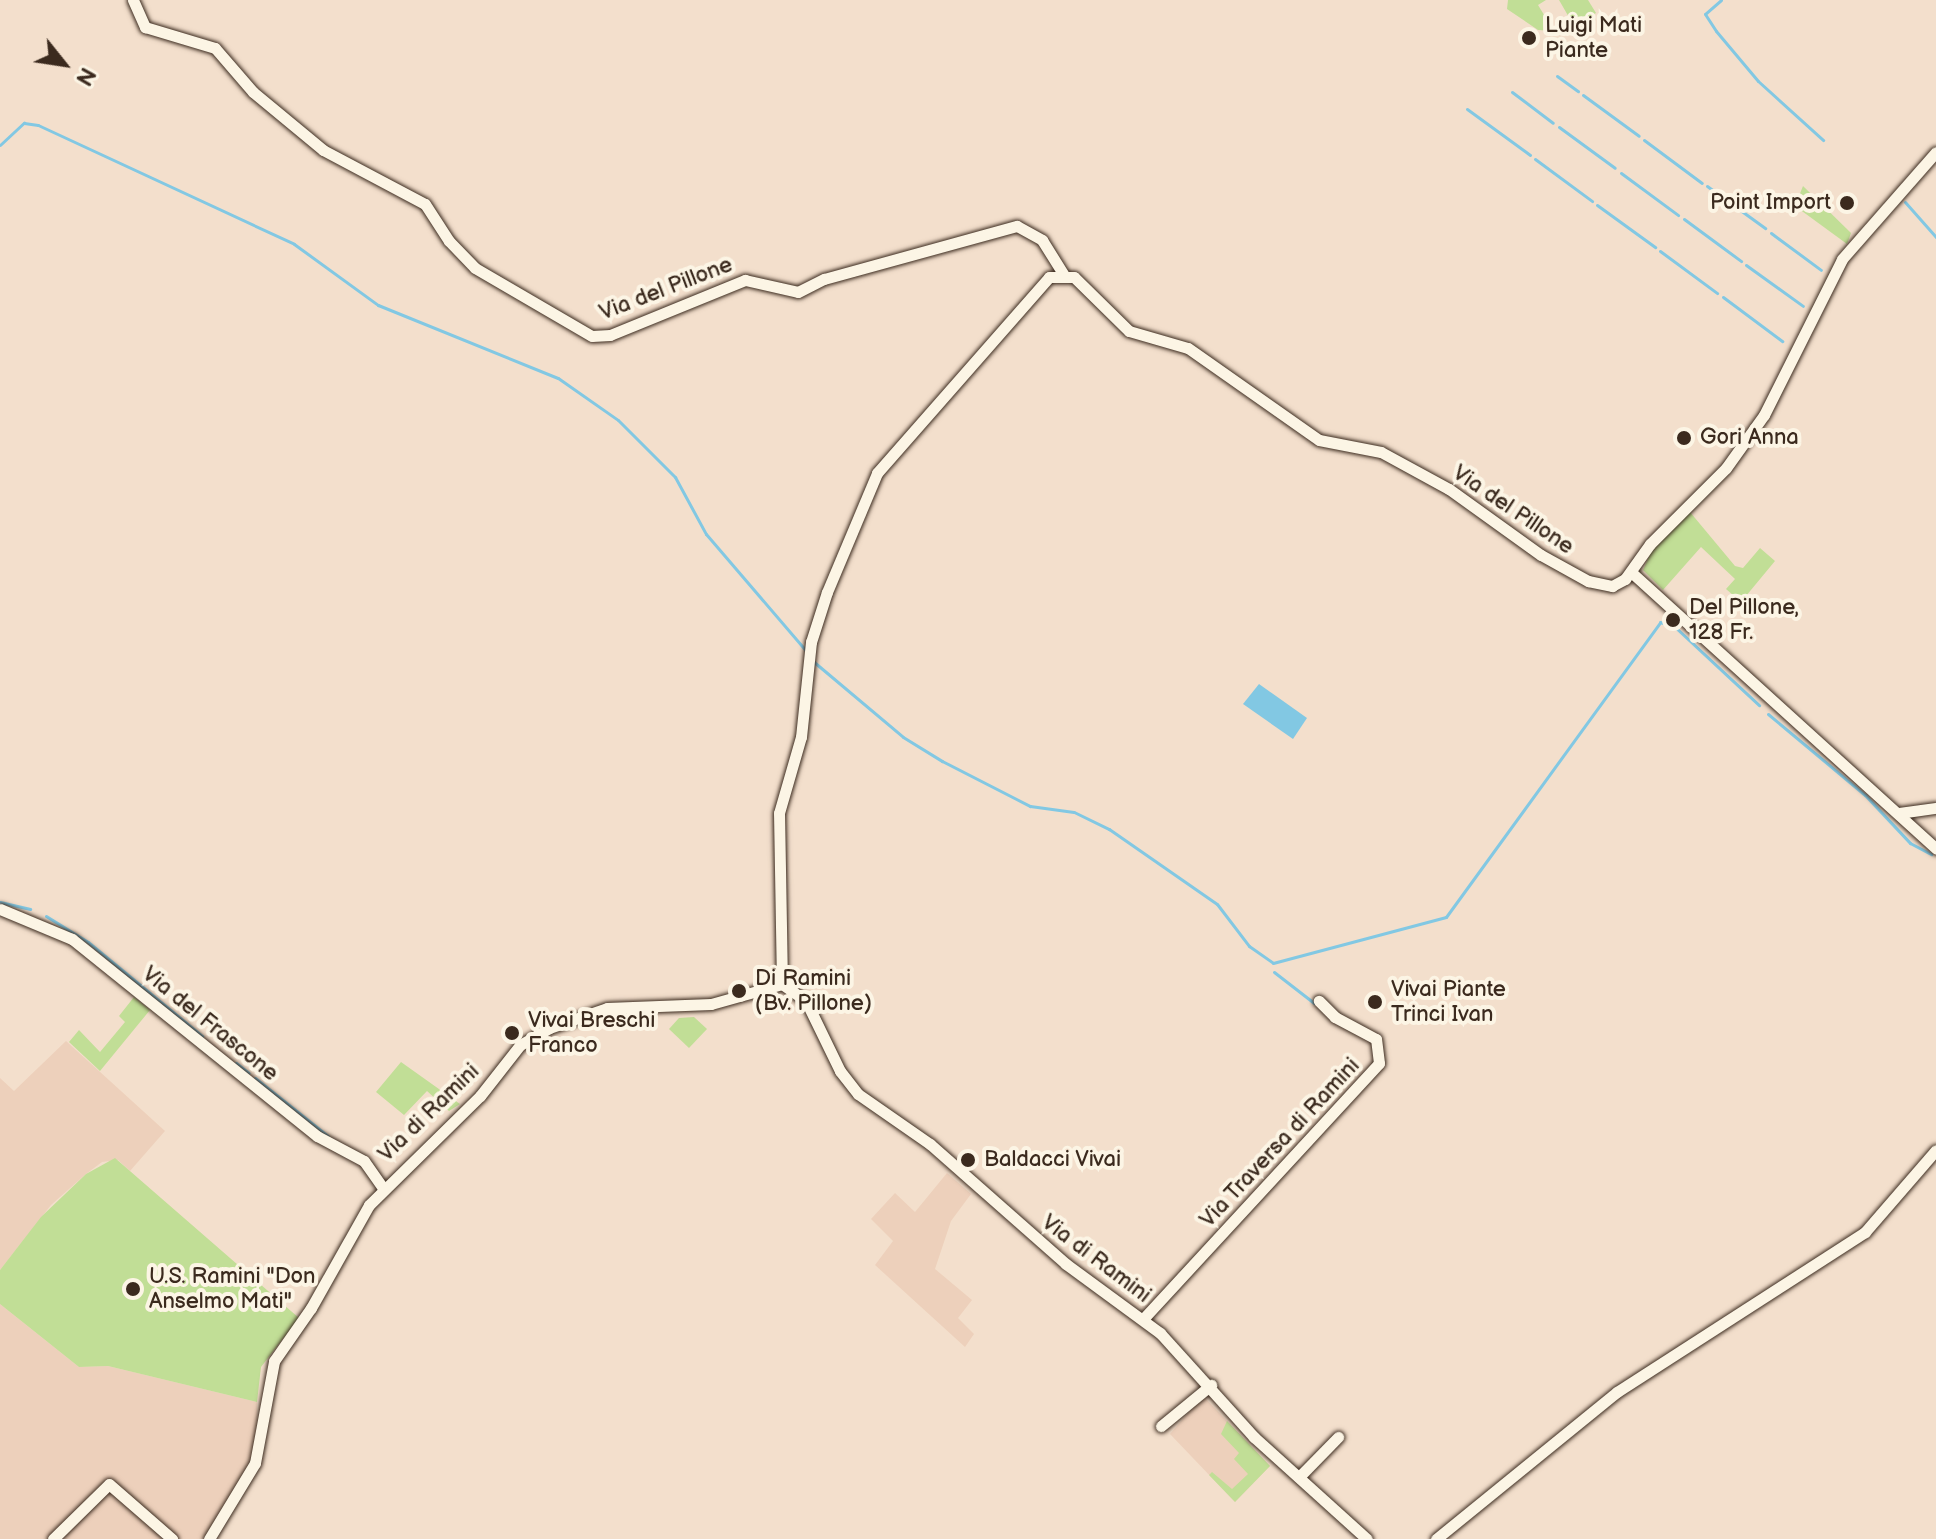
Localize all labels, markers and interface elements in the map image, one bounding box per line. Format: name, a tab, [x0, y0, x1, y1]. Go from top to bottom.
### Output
place label: Luigi Mati Piante	[1545, 12, 1642, 64]
north arrow	[24, 24, 104, 104]
marker: Luigi Mati Piante	[1520, 29, 1538, 47]
text: N	[69, 62, 101, 90]
place label: Point Import	[1710, 190, 1831, 216]
marker: Point Import	[1838, 194, 1856, 212]
street label: Via del Pillone	[596, 252, 736, 326]
place label: Gori Anna	[1700, 425, 1799, 451]
marker: Gori Anna	[1675, 429, 1693, 447]
street label: Via del Pillone	[1447, 460, 1579, 560]
place label: Del Pillone, 128 Fr.	[1689, 594, 1799, 646]
marker: Del Pillone, 128 Fr.	[1664, 611, 1682, 629]
street label: Via del Frascone	[137, 961, 283, 1087]
place label: Di Ramini (Bv. Pillone)	[755, 965, 872, 1016]
place label: Vivai Piante Trinci Ivan	[1391, 976, 1506, 1028]
marker: Di Ramini (Bv. Pillone)	[730, 982, 748, 1000]
marker: Vivai Piante Trinci Ivan	[1366, 993, 1384, 1011]
place label: Vivai Breschi Franco	[528, 1007, 655, 1058]
marker: Vivai Breschi Franco	[503, 1024, 521, 1042]
street label: Via Traversa di Ramini	[1194, 1053, 1366, 1233]
street label: Via di Ramini	[373, 1058, 485, 1168]
place label: Baldacci Vivai	[984, 1147, 1122, 1173]
marker: Baldacci Vivai	[959, 1151, 977, 1169]
street label: Via di Ramini	[1036, 1209, 1156, 1309]
place label: U.S. Ramini "Don Anselmo Mati"	[149, 1263, 315, 1314]
marker: U.S. Ramini "Don Anselmo Mati"	[124, 1280, 142, 1298]

